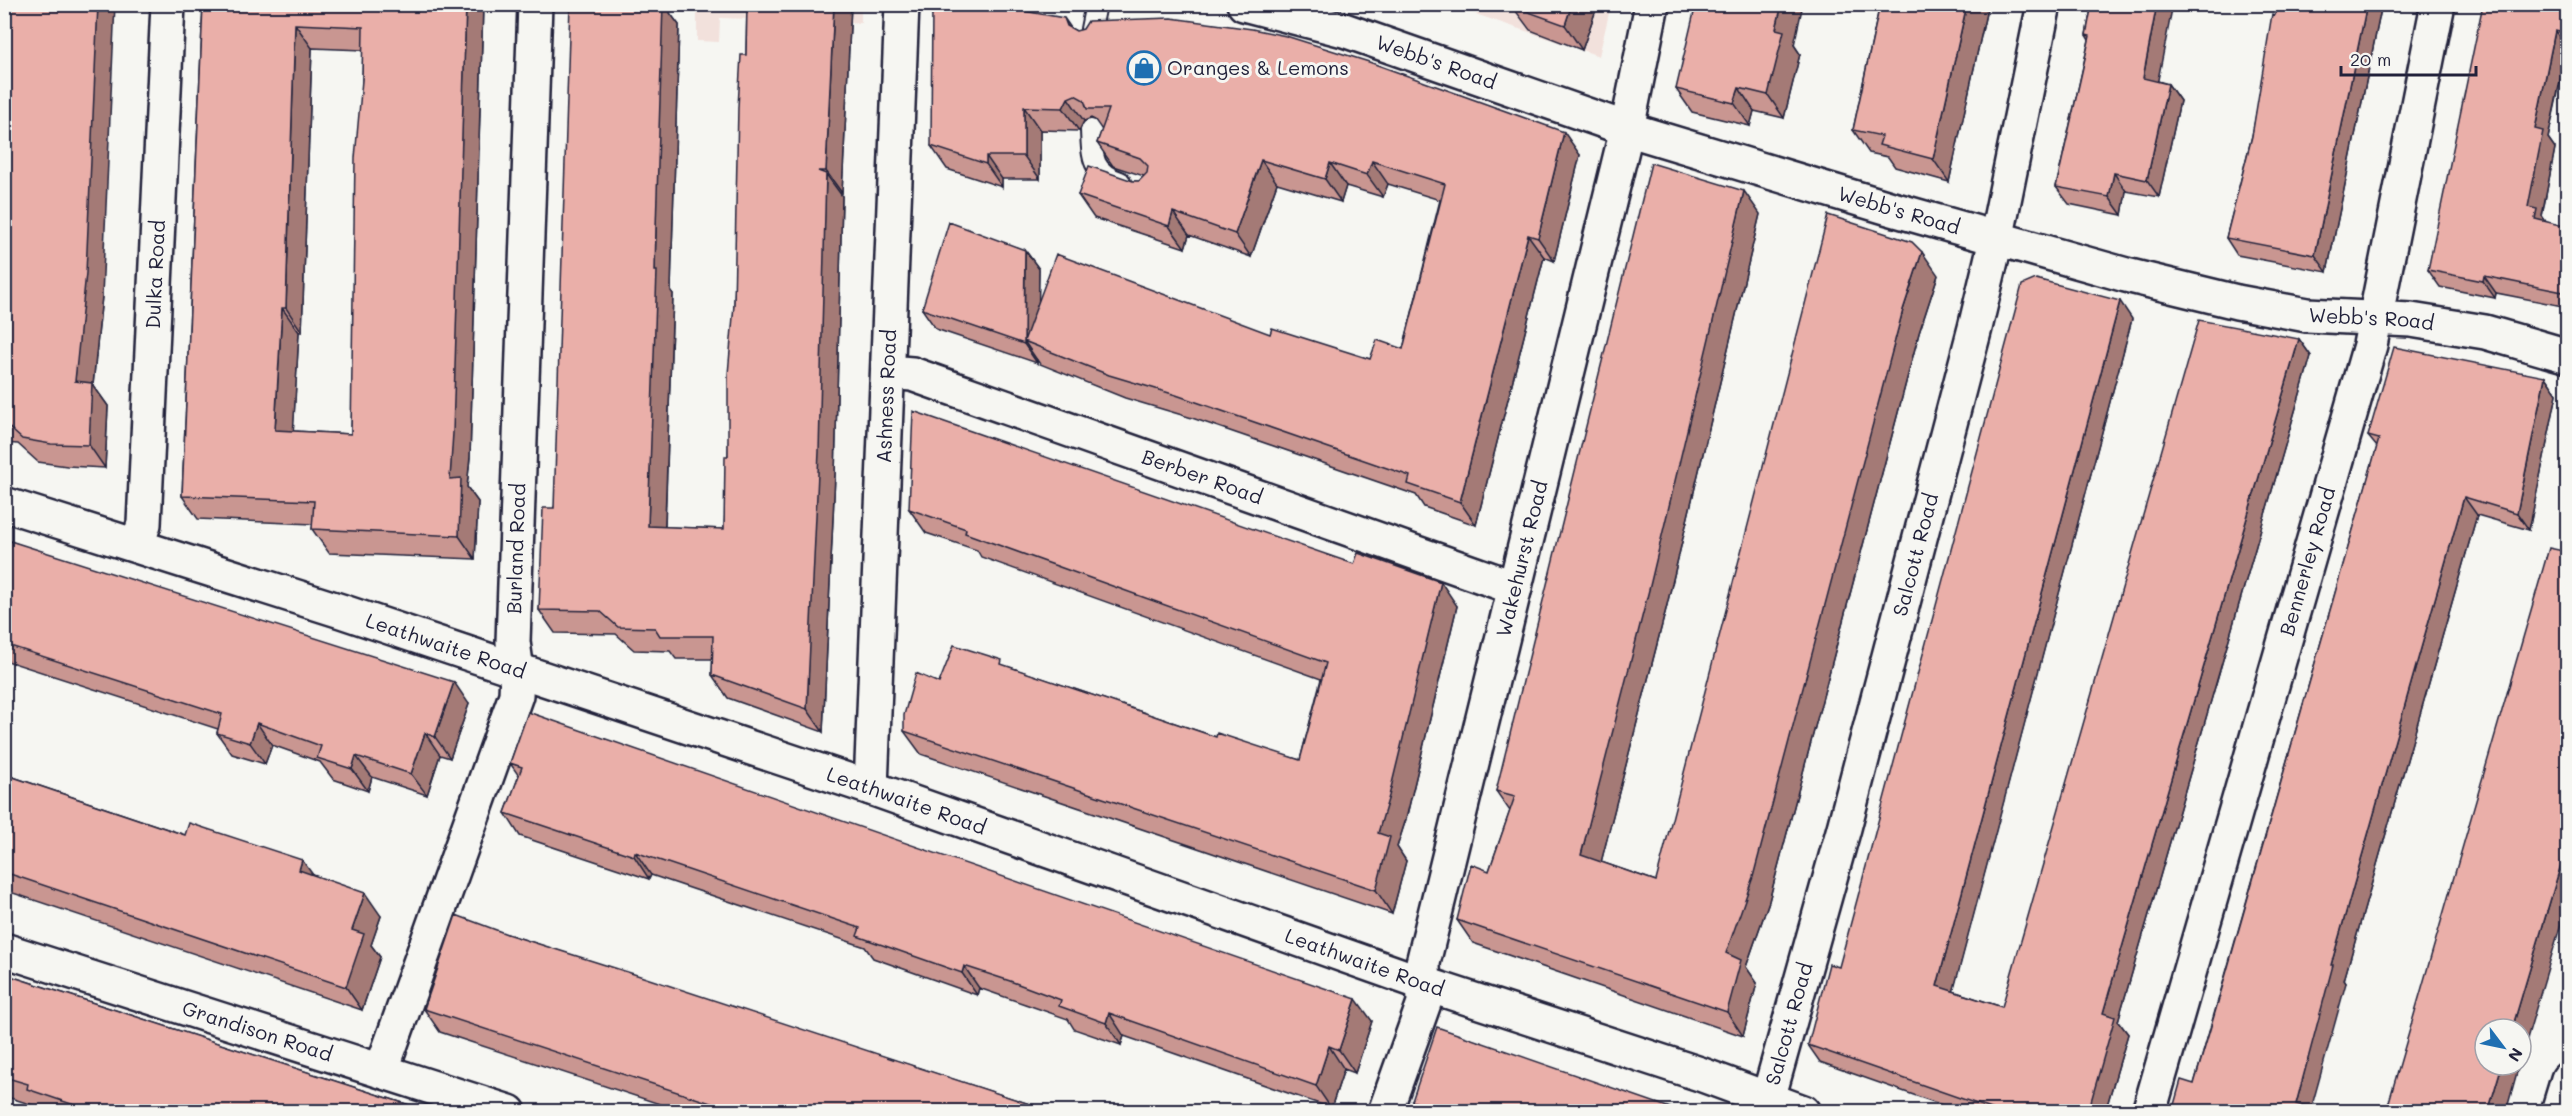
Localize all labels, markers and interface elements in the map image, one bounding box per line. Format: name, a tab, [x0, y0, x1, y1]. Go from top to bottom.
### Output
street label: Webb's Road	[1373, 28, 1500, 94]
scale bar	[2341, 39, 2476, 77]
text: 20 m	[2350, 47, 2391, 71]
shop icon: Oranges & Lemons	[1126, 50, 1162, 86]
place label: Oranges & Lemons	[1167, 54, 1349, 80]
street label: Webb's Road	[1835, 179, 1963, 239]
street label: Dulka Road	[139, 219, 170, 329]
street label: Webb's Road	[2308, 301, 2436, 336]
street label: Ashness Road	[870, 329, 901, 464]
street label: Berber Road	[1139, 443, 1266, 509]
street label: Wakehurst Road	[1489, 478, 1553, 639]
street label: Burland Road	[500, 483, 530, 614]
street label: Bennerley Road	[2273, 484, 2340, 639]
street label: Salcott Road	[1886, 490, 1943, 619]
street label: Leathwaite Road	[363, 606, 529, 684]
street label: Leathwaite Road	[824, 760, 990, 840]
street label: Leathwaite Road	[1282, 922, 1448, 1001]
street label: Salcott Road	[1759, 959, 1818, 1088]
street label: Grandison Road	[179, 994, 336, 1067]
north arrow	[2473, 1017, 2533, 1077]
text: N	[2504, 1044, 2528, 1066]

